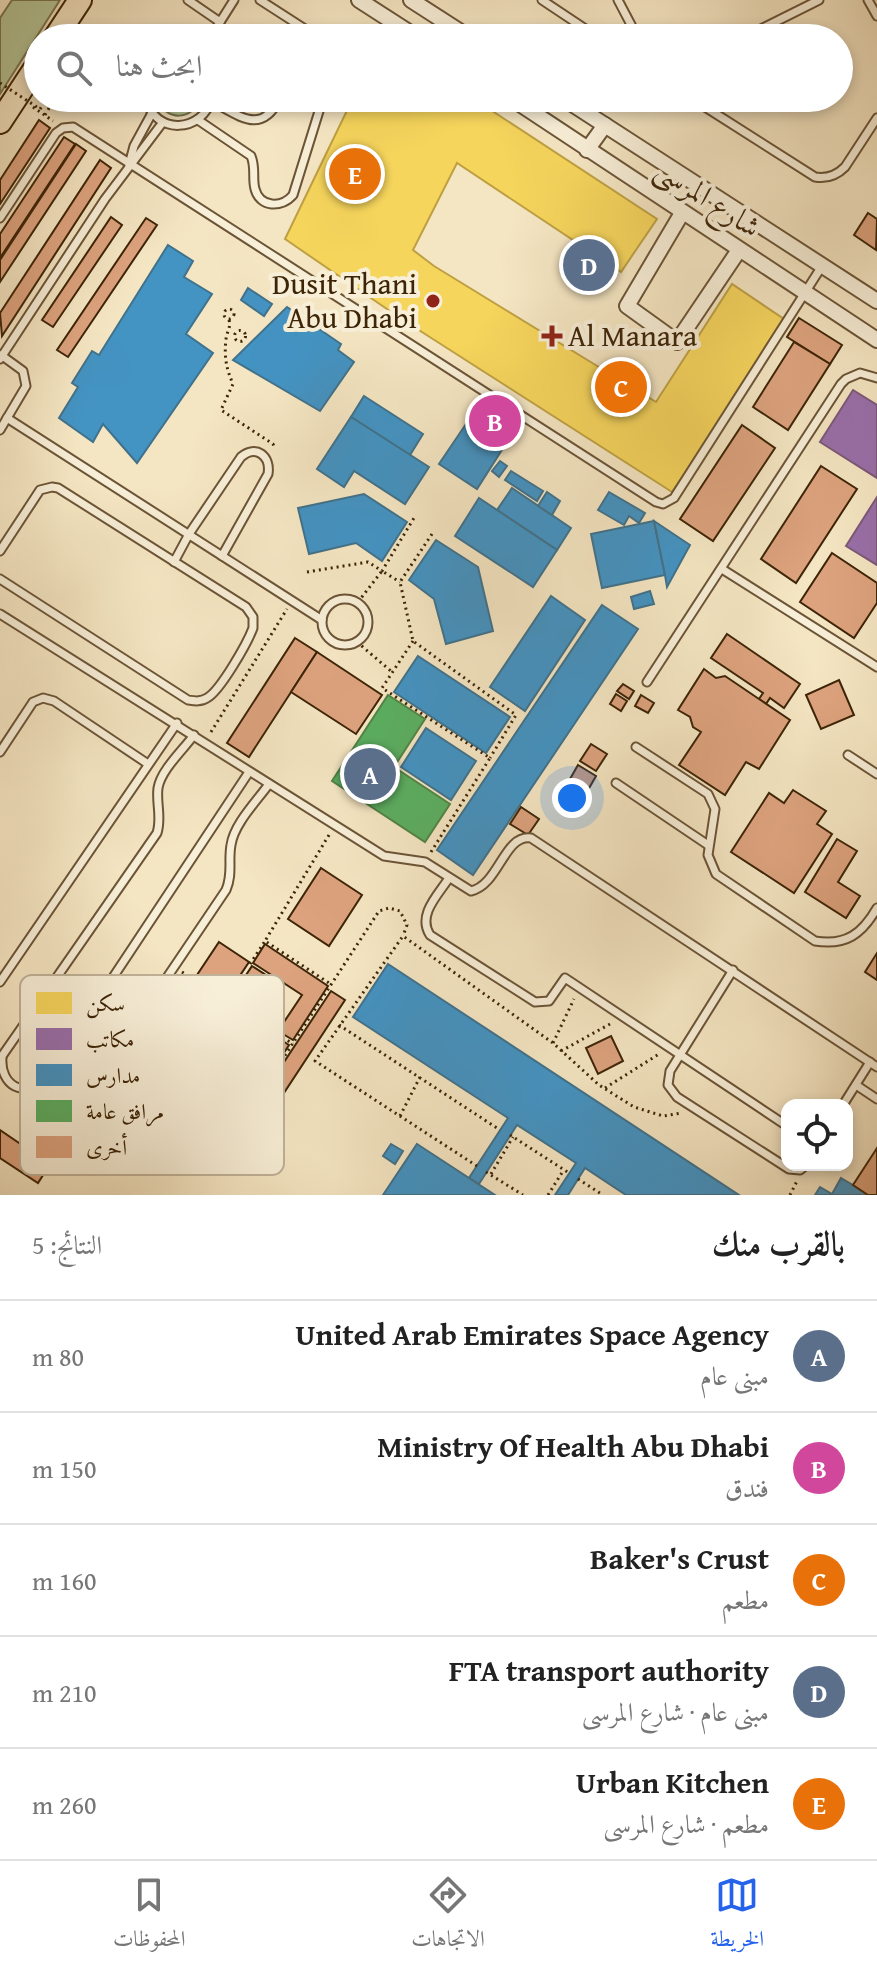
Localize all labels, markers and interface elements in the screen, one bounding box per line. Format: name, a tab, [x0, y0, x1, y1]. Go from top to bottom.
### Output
search box	[24, 24, 853, 112]
text: ابحث هنا	[116, 43, 203, 87]
icon: search	[52, 46, 96, 90]
pin: E	[329, 144, 381, 204]
street label: شارع المرسى	[645, 146, 770, 251]
pin: D	[563, 235, 615, 295]
place label: Dusit Thani Abu Dhabi	[272, 261, 417, 339]
marker: Dusit Thani Abu Dhabi	[424, 292, 442, 310]
place label: Al Manara	[568, 313, 697, 357]
marker: Al Manara	[543, 327, 561, 345]
pin: C	[595, 357, 647, 417]
pin: B	[469, 391, 521, 451]
pin: A	[344, 744, 396, 804]
your location	[552, 778, 592, 818]
legend	[20, 975, 284, 1175]
text: سكن	[86, 987, 125, 1019]
text: مكاتب	[86, 1023, 134, 1055]
text: مدارس	[86, 1059, 140, 1091]
text: مرافق عامة	[86, 1095, 164, 1127]
map controls	[781, 1099, 853, 1171]
button: locate	[781, 1099, 853, 1171]
text: أخرى	[86, 1131, 128, 1163]
text: بالقرب منك	[712, 1218, 845, 1267]
text: النتائج: 5	[32, 1225, 102, 1264]
text: United Arab Emirates Space Agency	[295, 1312, 769, 1356]
text: 80 m	[32, 1337, 84, 1376]
text: A	[811, 1337, 827, 1376]
text: مبنى عام	[700, 1356, 769, 1395]
text: Ministry Of Health Abu Dhabi	[377, 1424, 769, 1468]
text: 150 m	[32, 1449, 97, 1488]
text: B	[811, 1449, 827, 1488]
text: فندق	[725, 1468, 769, 1507]
text: Baker's Crust	[590, 1536, 769, 1580]
text: 160 m	[32, 1561, 97, 1600]
text: C	[812, 1561, 826, 1600]
text: مطعم	[721, 1580, 769, 1619]
text: FTA transport authority	[449, 1648, 769, 1692]
text: 210 m	[32, 1673, 97, 1712]
text: D	[811, 1673, 827, 1712]
text: مبنى عام · شارع المرسى	[582, 1692, 769, 1731]
text: Urban Kitchen	[576, 1760, 769, 1804]
text: 260 m	[32, 1785, 97, 1824]
text: E	[812, 1785, 826, 1824]
text: مطعم · شارع المرسى	[603, 1804, 769, 1843]
tab: المحفوظات	[113, 1873, 185, 1960]
tab: الاتجاهات	[411, 1873, 485, 1960]
tab: الخريطة	[711, 1873, 764, 1960]

